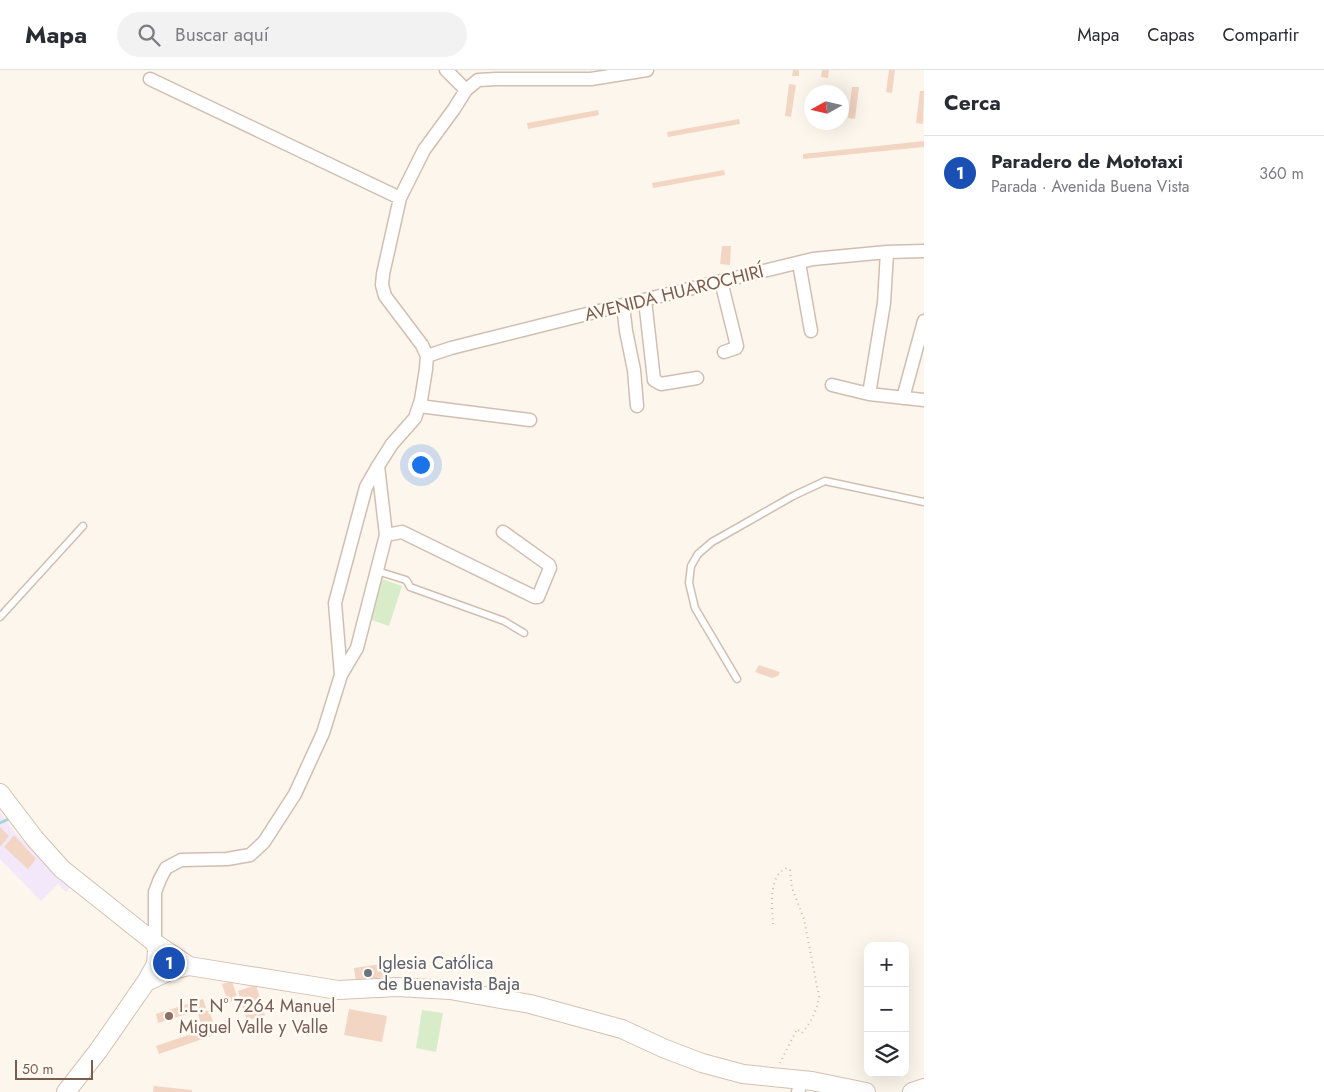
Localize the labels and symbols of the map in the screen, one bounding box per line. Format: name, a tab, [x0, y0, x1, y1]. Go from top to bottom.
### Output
north arrow	[804, 85, 849, 130]
street label: AVENIDA HUAROCHIRÍ	[582, 258, 767, 328]
your location	[408, 452, 434, 478]
pin: 1	[153, 944, 185, 982]
place label: Iglesia Católica de Buenavista Baja	[378, 950, 520, 997]
marker: Iglesia Católica de Buenavista Baja	[362, 967, 374, 979]
place label: I.E. N° 7264 Manuel Miguel Valle y Valle	[179, 993, 335, 1040]
marker: I.E. N° 7264 Manuel Miguel Valle y Valle	[163, 1010, 175, 1022]
scale bar	[15, 1057, 92, 1080]

